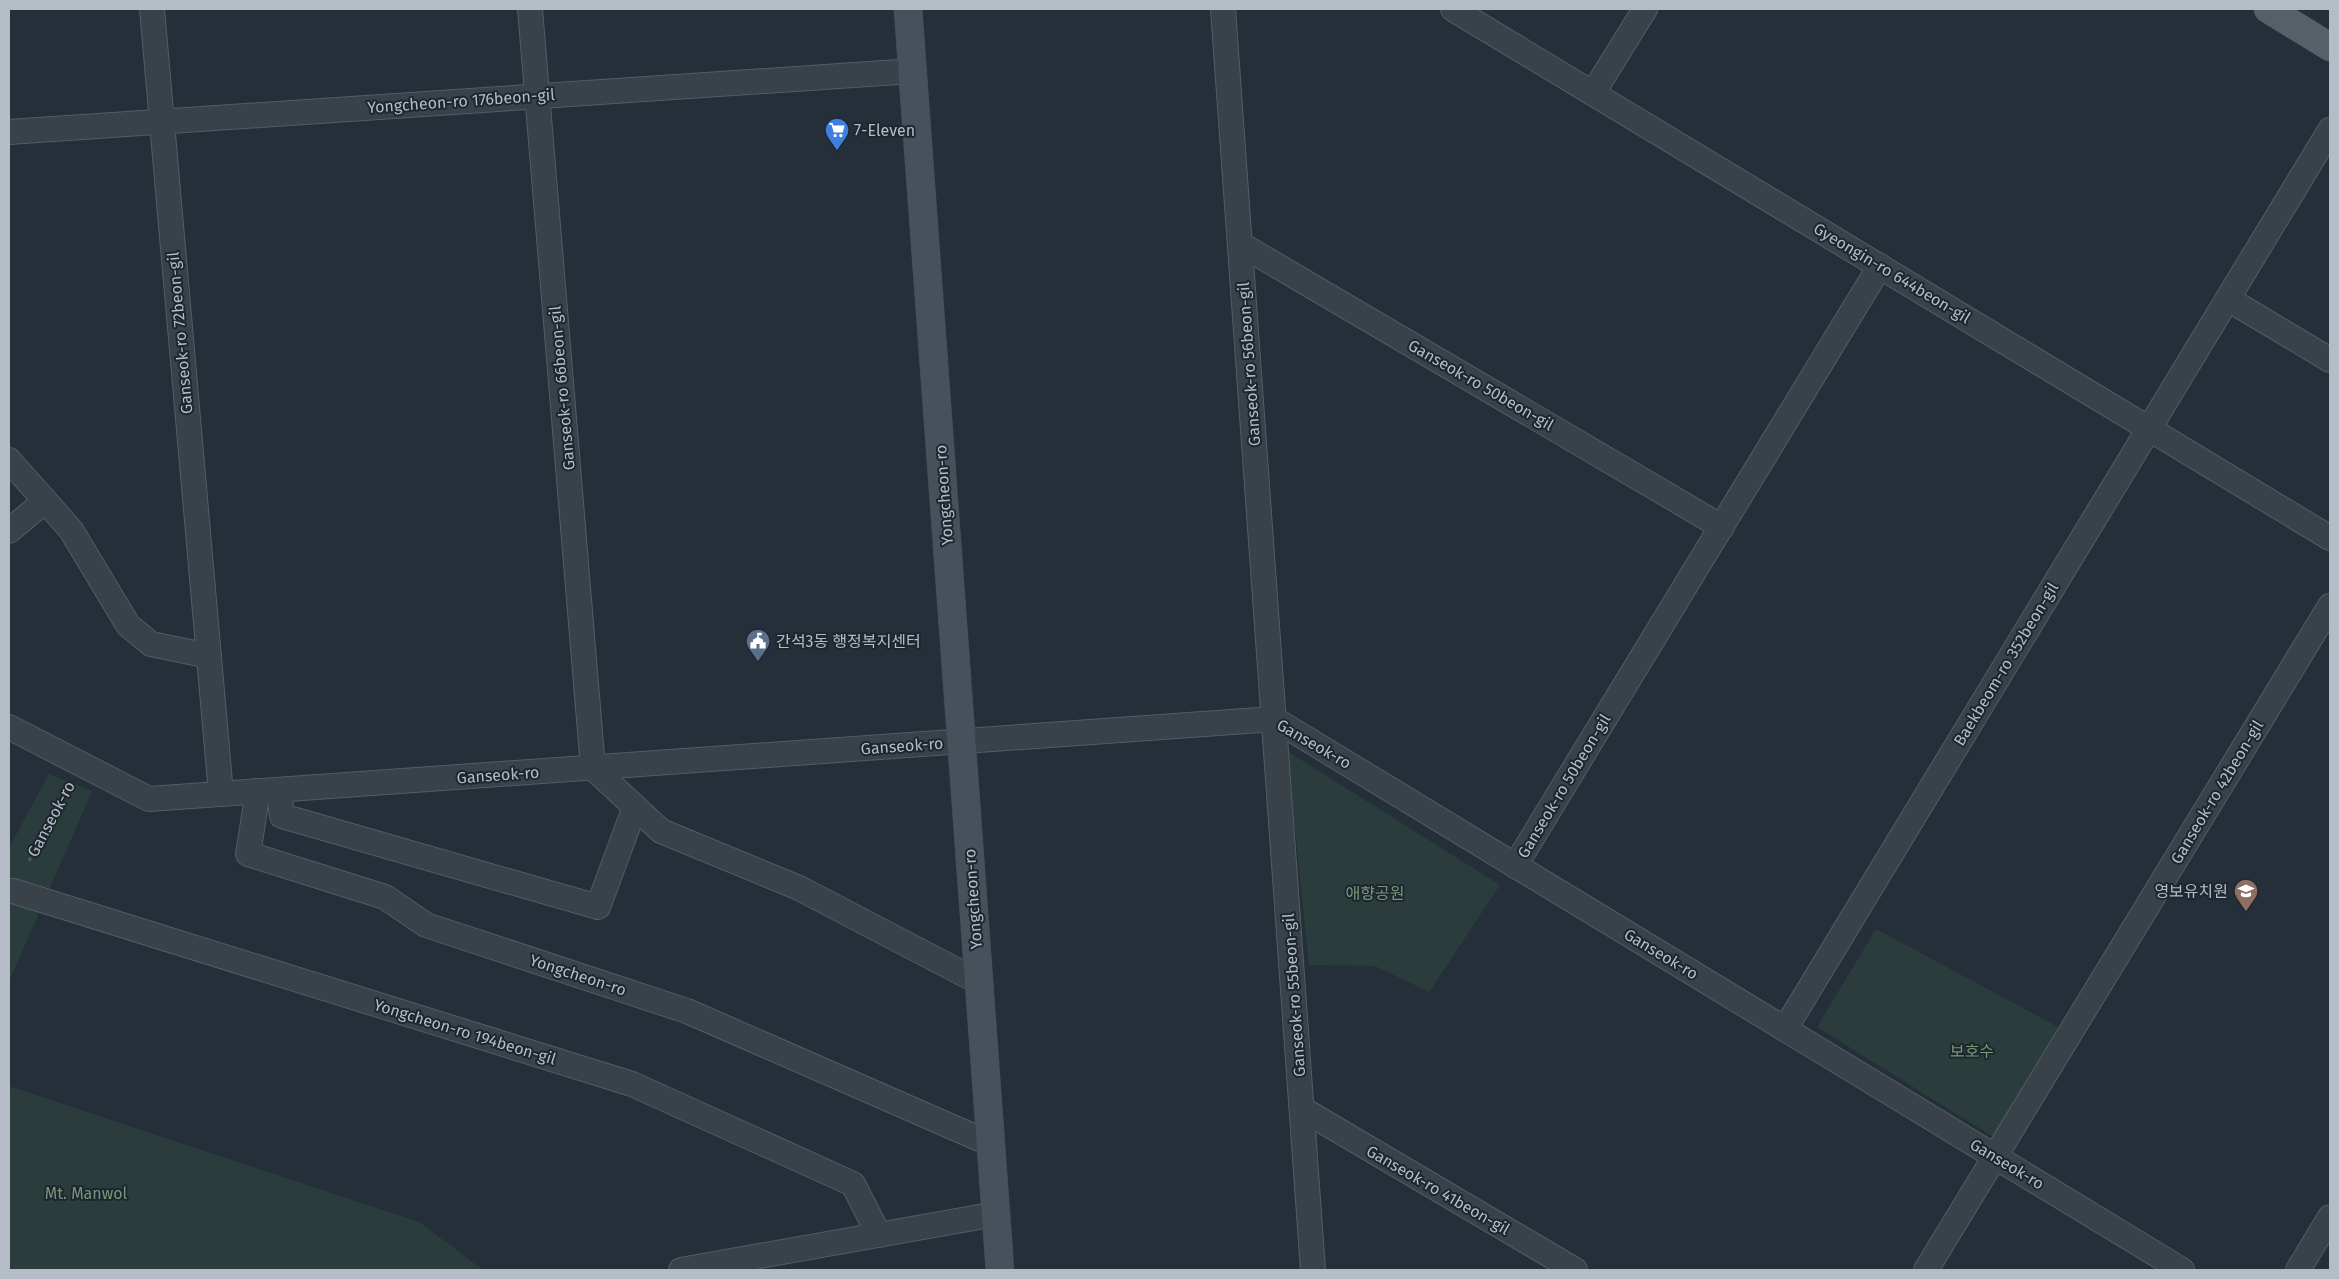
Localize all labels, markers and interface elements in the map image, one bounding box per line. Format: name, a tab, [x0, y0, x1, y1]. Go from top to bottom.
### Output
street label: Yongcheon-ro 176beon-gil	[367, 85, 556, 117]
supermarket icon: 7-Eleven	[824, 117, 850, 151]
place label: 7-Eleven	[854, 121, 915, 140]
street label: Gyeongin-ro 644beon-gil	[1810, 219, 1974, 328]
street label: Ganseok-ro 72beon-gil	[163, 251, 197, 415]
street label: Ganseok-ro 56beon-gil	[1234, 281, 1264, 447]
street label: Ganseok-ro 66beon-gil	[545, 305, 579, 471]
street label: Ganseok-ro 50beon-gil	[1405, 336, 1557, 435]
street label: Yongcheon-ro	[931, 444, 957, 546]
street label: Baekbeom-ro 352beon-gil	[1950, 579, 2062, 749]
public building icon: 간석3동 행정복지센터	[745, 628, 771, 662]
place label: 간석3동 행정복지센터	[776, 632, 921, 651]
street label: Ganseok-ro 50beon-gil	[1513, 710, 1615, 862]
street label: Ganseok-ro	[1273, 715, 1355, 773]
street label: Ganseok-ro 42beon-gil	[2167, 717, 2268, 867]
street label: Ganseok-ro	[860, 734, 944, 758]
street label: Ganseok-ro	[456, 763, 540, 787]
street label: Ganseok-ro	[23, 778, 79, 860]
street label: Yongcheon-ro	[960, 848, 986, 950]
school or university icon: 영보유치원	[2233, 878, 2259, 912]
place label: 영보유치원	[2154, 882, 2228, 901]
park label: 애향공원	[1346, 884, 1404, 903]
street label: Ganseok-ro 55beon-gil	[1279, 912, 1309, 1077]
street label: Ganseok-ro	[1621, 925, 1701, 983]
street label: Yongcheon-ro	[527, 950, 629, 1000]
street label: Yongcheon-ro 194beon-gil	[372, 995, 559, 1069]
park label: 보호수	[1950, 1042, 1994, 1061]
street label: Ganseok-ro	[1967, 1135, 2047, 1193]
street label: Ganseok-ro 41beon-gil	[1363, 1141, 1513, 1239]
park label: Mt. Manwol	[45, 1184, 128, 1203]

